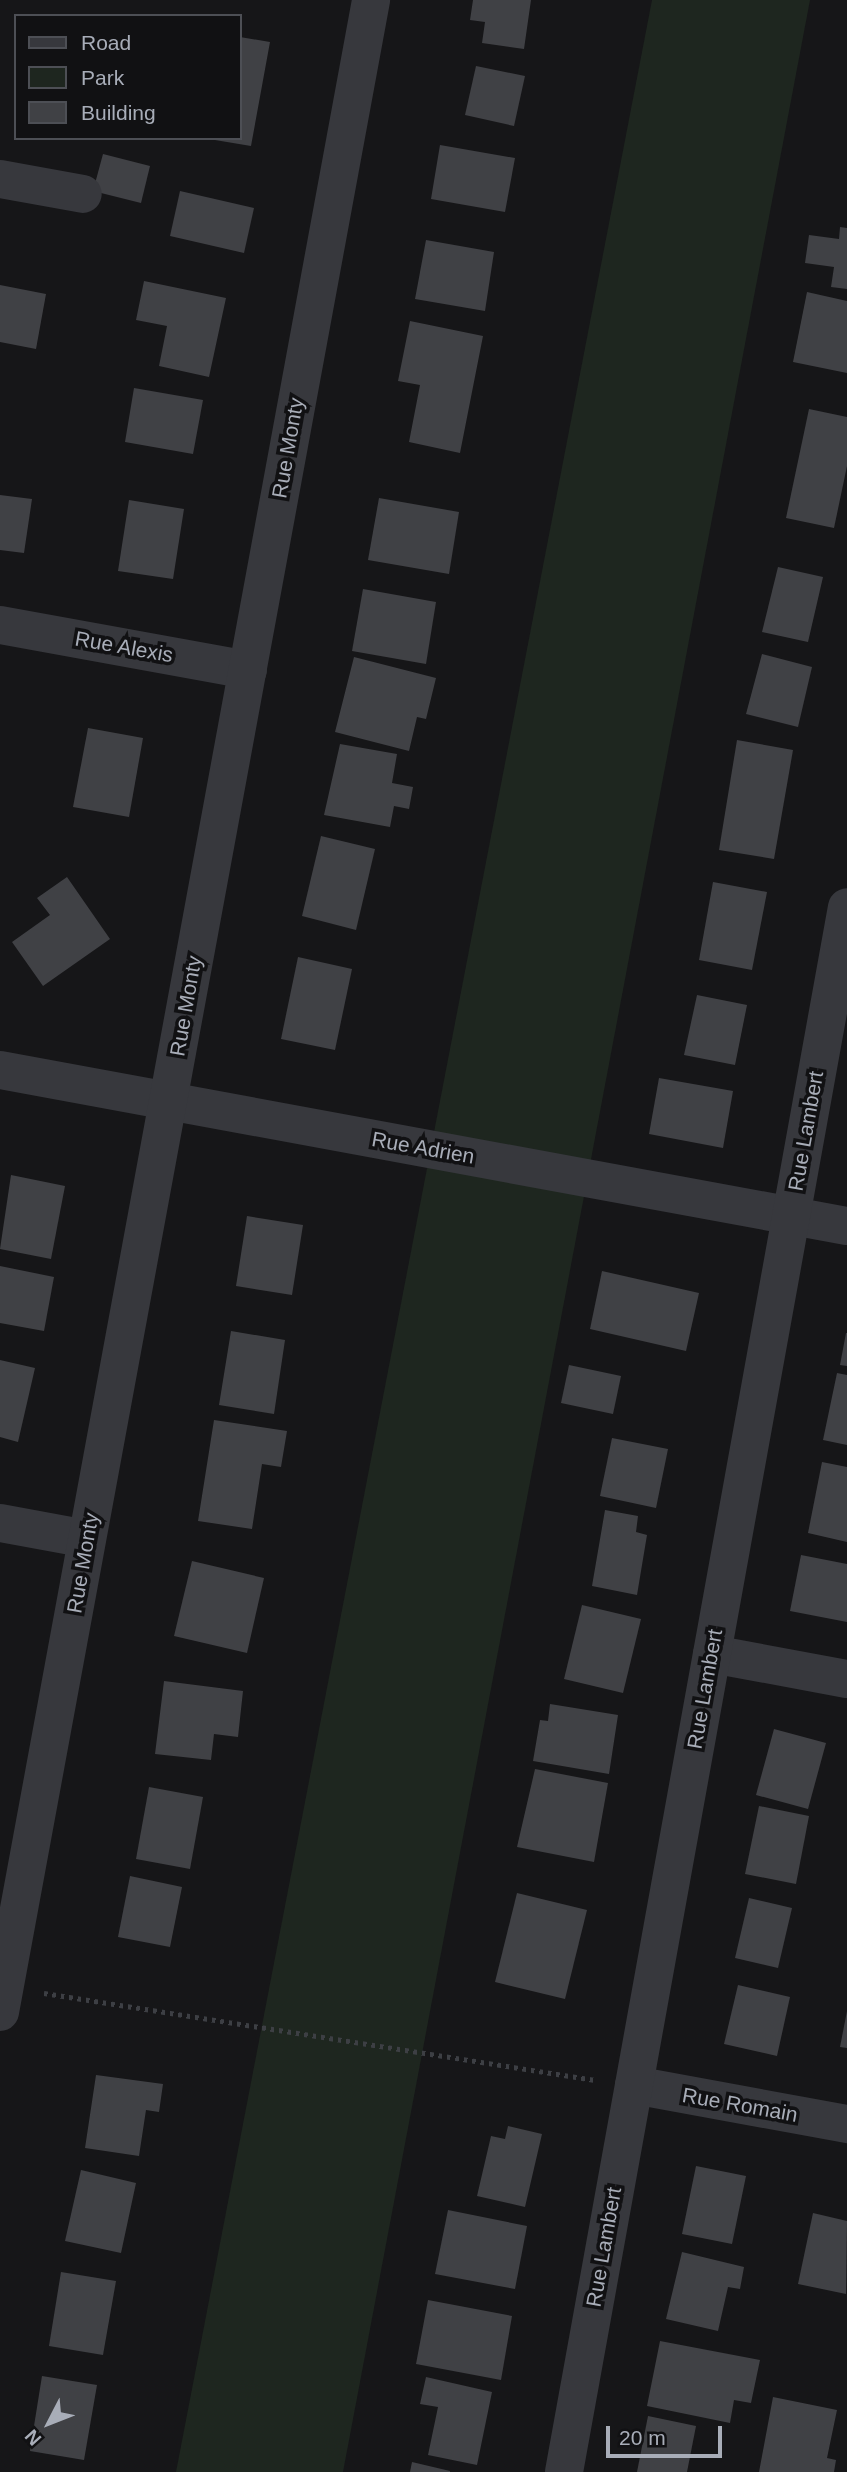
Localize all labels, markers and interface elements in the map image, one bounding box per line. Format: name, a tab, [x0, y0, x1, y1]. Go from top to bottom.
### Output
legend	[14, 14, 242, 140]
text: Road	[81, 31, 131, 54]
text: Park	[81, 66, 124, 89]
text: Building	[81, 101, 156, 124]
street label: Rue Monty	[267, 396, 309, 500]
street label: Rue Alexis	[72, 626, 176, 668]
street label: Rue Monty	[165, 954, 207, 1058]
street label: Rue Lambert	[783, 1069, 829, 1193]
street label: Rue Adrien	[369, 1126, 477, 1170]
street label: Rue Monty	[62, 1511, 104, 1615]
street label: Rue Lambert	[682, 1627, 728, 1751]
street label: Rue Romain	[680, 2082, 800, 2128]
street label: Rue Lambert	[581, 2185, 627, 2309]
north arrow	[14, 2388, 84, 2458]
scale bar	[609, 2412, 724, 2456]
text: N	[21, 2425, 45, 2450]
text: 20 m	[619, 2426, 666, 2449]

